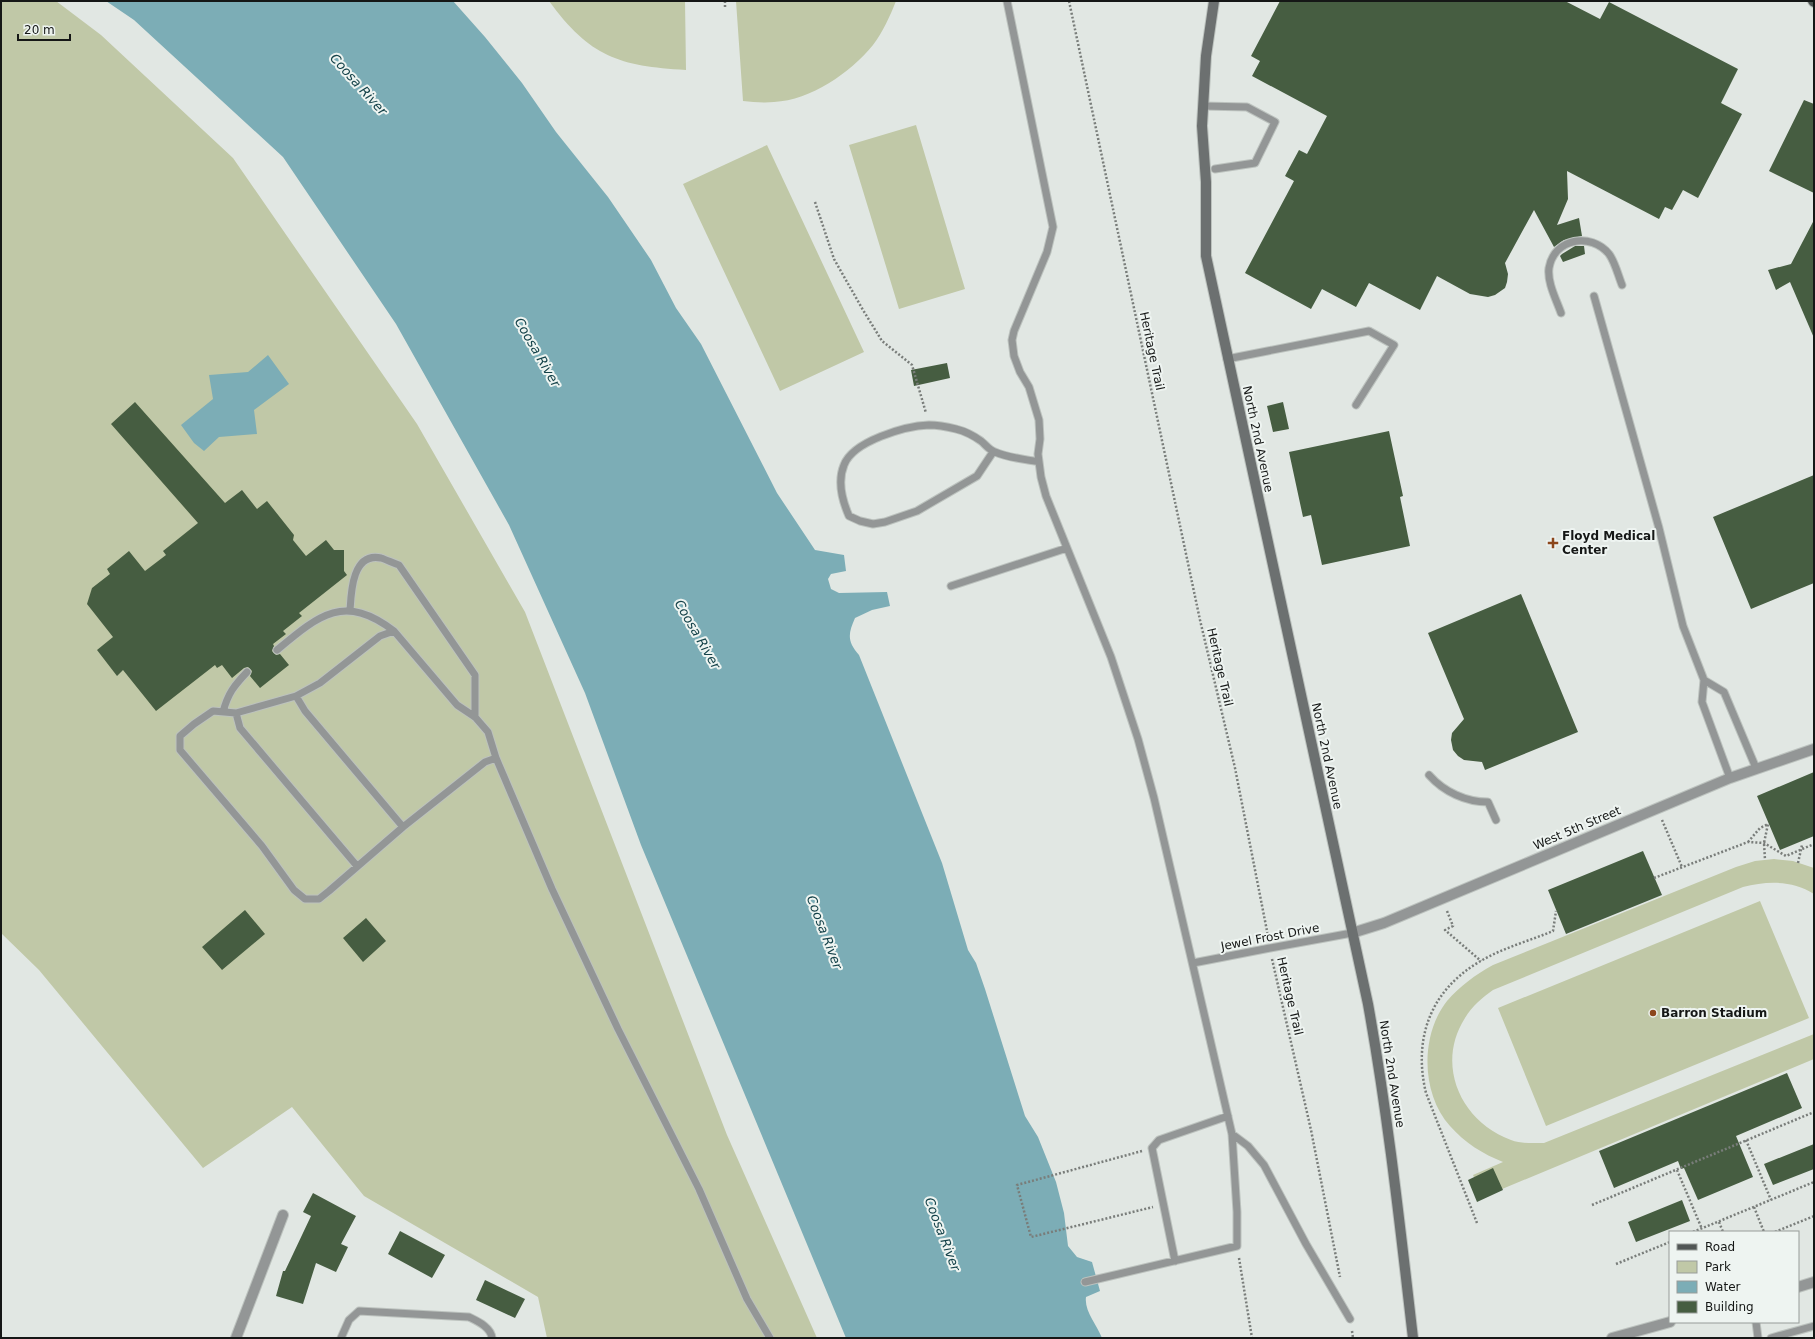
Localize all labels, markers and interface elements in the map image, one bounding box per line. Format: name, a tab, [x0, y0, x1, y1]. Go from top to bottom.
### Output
scale bar	[18, 16, 70, 42]
text: 20 m	[24, 23, 55, 37]
water label: Coosa River	[327, 51, 391, 119]
street label: Heritage Trail	[1137, 310, 1167, 392]
water label: Coosa River	[512, 315, 564, 391]
street label: North 2nd Avenue	[1240, 384, 1276, 494]
place label: Floyd Medical Center	[1562, 529, 1655, 557]
marker: Floyd Medical Center	[1547, 537, 1559, 549]
water label: Coosa River	[672, 597, 724, 673]
street label: Heritage Trail	[1204, 626, 1236, 708]
street label: North 2nd Avenue	[1309, 701, 1345, 811]
street label: West 5th Street	[1531, 803, 1623, 853]
water label: Coosa River	[804, 893, 846, 973]
street label: Jewel Frost Drive	[1219, 921, 1320, 954]
street label: Heritage Trail	[1274, 955, 1306, 1037]
place label: Barron Stadium	[1661, 1006, 1767, 1020]
marker: Barron Stadium	[1648, 1008, 1658, 1018]
street label: North 2nd Avenue	[1377, 1019, 1407, 1129]
water label: Coosa River	[922, 1195, 964, 1275]
legend	[1669, 1231, 1799, 1323]
text: Road	[1705, 1240, 1735, 1254]
text: Park	[1705, 1260, 1731, 1274]
text: Water	[1705, 1280, 1741, 1294]
text: Building	[1705, 1300, 1754, 1314]

